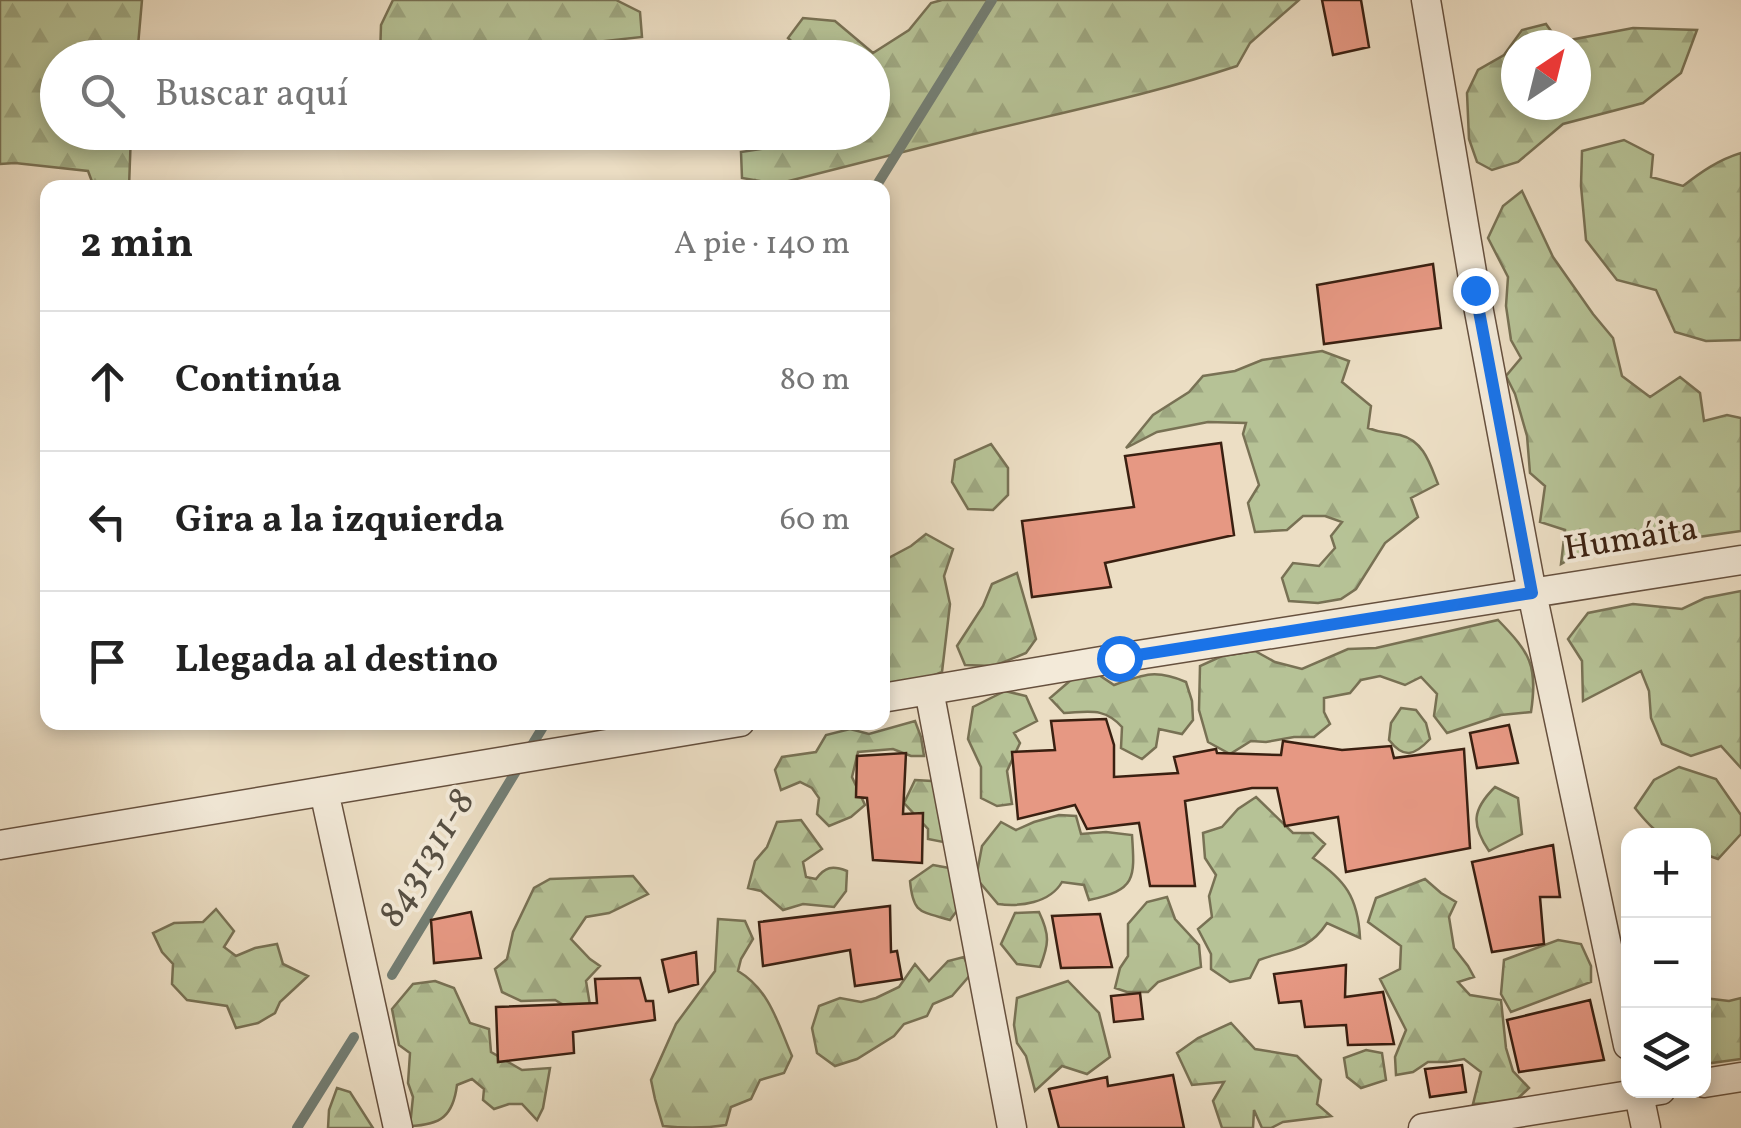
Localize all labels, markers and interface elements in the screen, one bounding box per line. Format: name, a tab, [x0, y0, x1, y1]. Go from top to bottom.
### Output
north arrow	[1501, 30, 1591, 120]
search box	[40, 40, 890, 150]
icon: search	[75, 68, 130, 123]
text: Buscar aquí	[155, 69, 348, 122]
text: 2 min	[80, 216, 193, 275]
text: A pie · 140 m	[674, 223, 850, 267]
route end	[1453, 268, 1499, 314]
icon: ahead	[80, 354, 135, 409]
text: Continúa	[175, 355, 342, 408]
text: 80 m	[780, 359, 850, 403]
icon: left	[80, 494, 135, 549]
text: Gira a la izquierda	[175, 495, 504, 548]
text: 60 m	[780, 499, 850, 543]
street label: Humáita	[1561, 506, 1701, 574]
icon: arrive	[80, 634, 135, 689]
text: Llegada al destino	[175, 635, 498, 688]
route start	[1097, 636, 1143, 682]
water label: 8431311-8	[366, 780, 490, 938]
map controls	[1621, 828, 1711, 1098]
button: +	[1621, 828, 1711, 918]
button: −	[1621, 918, 1711, 1008]
button: layers	[1621, 1008, 1711, 1098]

